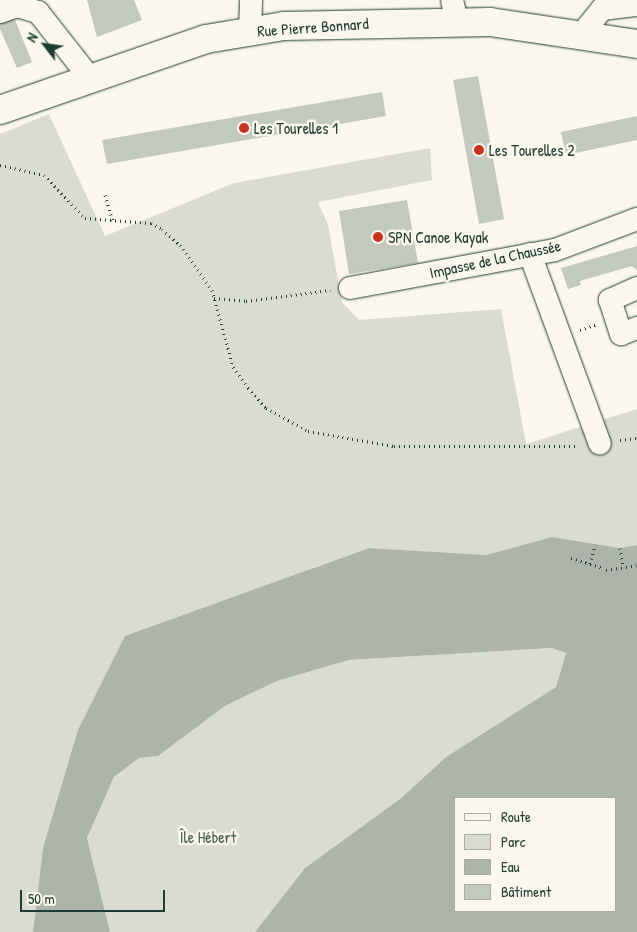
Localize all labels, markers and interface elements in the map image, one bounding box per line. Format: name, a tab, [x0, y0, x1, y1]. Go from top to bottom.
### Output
street label: Rue Pierre Bonnard	[257, 14, 369, 40]
north arrow	[20, 20, 70, 70]
text: N	[21, 29, 42, 45]
place label: Les Tourelles 1	[254, 118, 338, 138]
marker: Les Tourelles 1	[238, 122, 250, 134]
place label: Les Tourelles 2	[489, 140, 575, 160]
marker: Les Tourelles 2	[473, 144, 485, 156]
place label: SPN Canoe Kayak	[388, 227, 488, 247]
marker: SPN Canoe Kayak	[372, 231, 384, 243]
street label: Impasse de la Chaussée	[428, 236, 562, 282]
legend	[454, 797, 617, 912]
text: Route	[501, 806, 531, 827]
park label: Île Hébert	[180, 827, 236, 847]
text: Parc	[501, 831, 526, 852]
text: Eau	[501, 856, 520, 877]
scale bar	[22, 880, 168, 912]
text: Bâtiment	[501, 881, 551, 902]
text: 50 m	[28, 888, 55, 909]

